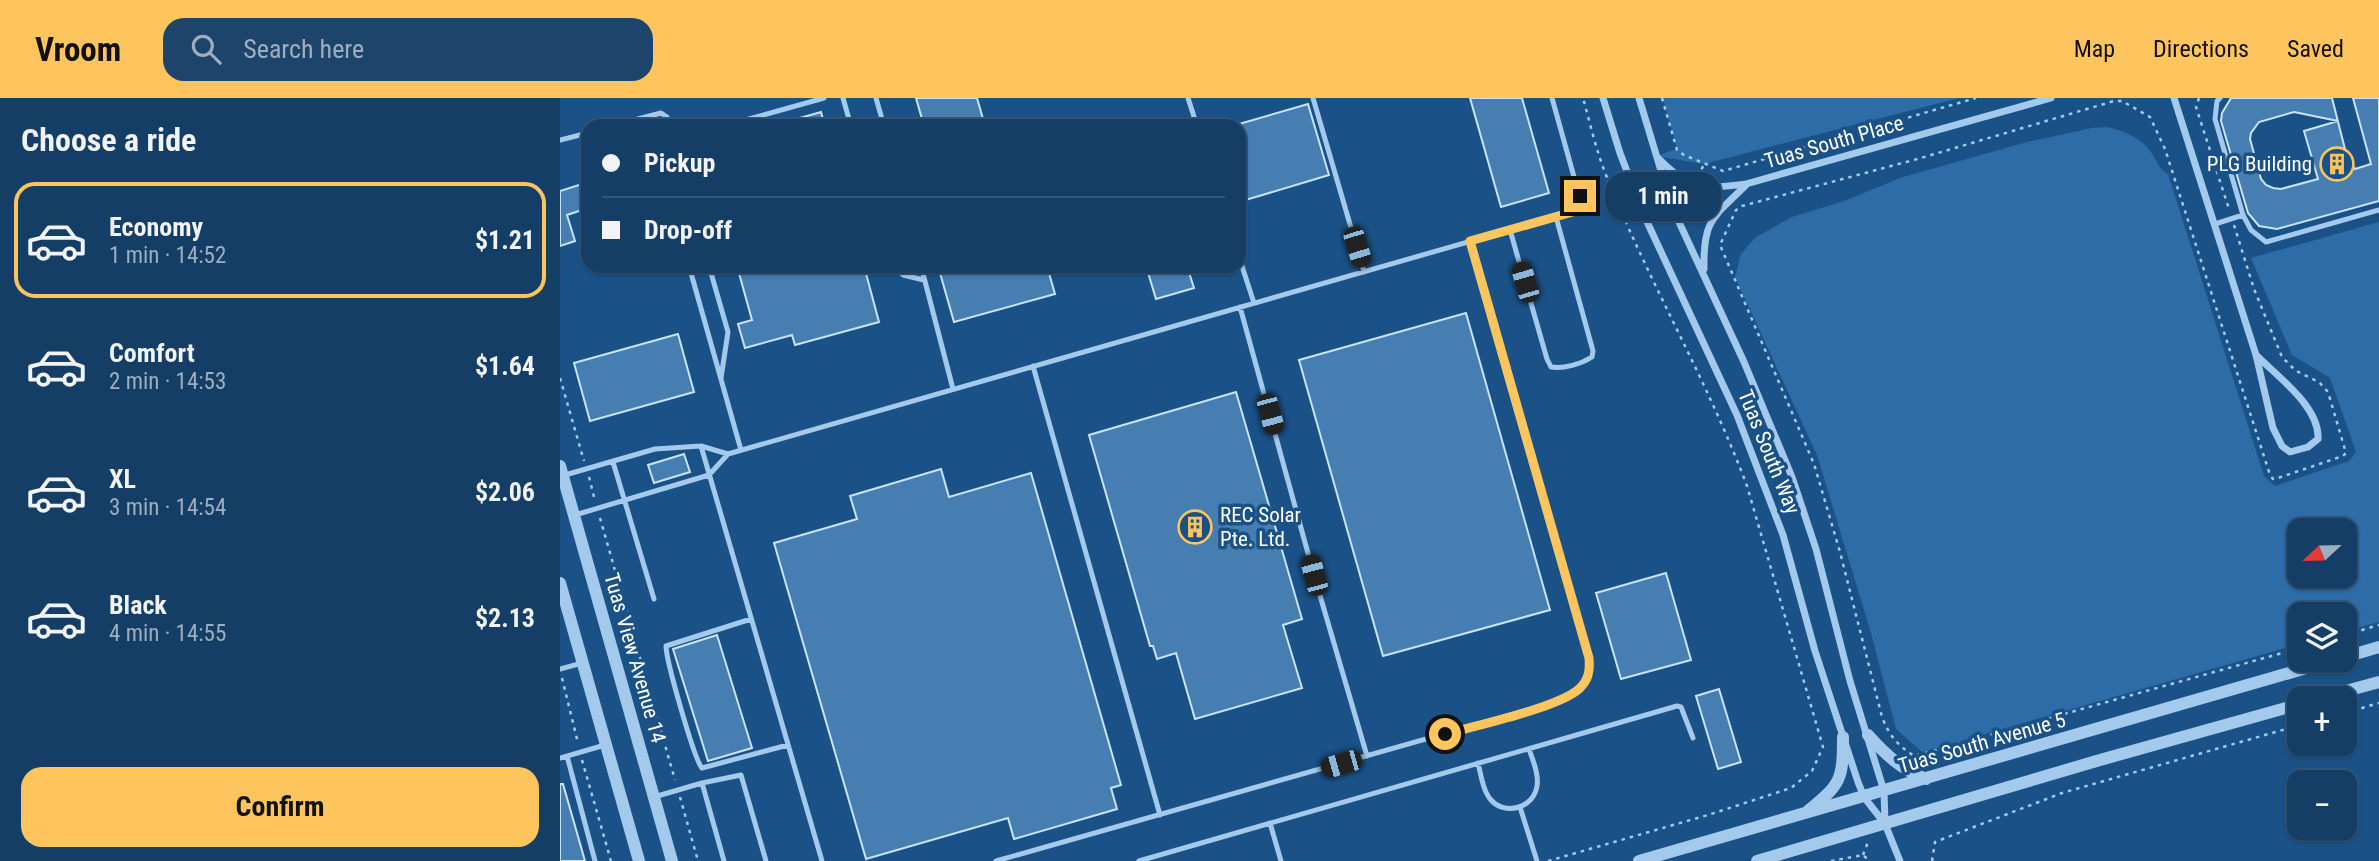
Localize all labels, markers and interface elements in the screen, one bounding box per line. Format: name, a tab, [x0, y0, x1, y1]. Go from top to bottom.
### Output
search box	[163, 18, 653, 81]
text: Vroom	[35, 30, 121, 69]
icon: search	[187, 30, 225, 68]
text: Search here	[243, 34, 364, 64]
text: Map	[2074, 35, 2115, 63]
text: Directions	[2153, 35, 2249, 63]
text: Saved	[2287, 35, 2344, 63]
street label: Tuas South Place	[1762, 111, 1906, 173]
text: Choose a ride	[21, 121, 196, 159]
building icon: PLG Building	[2318, 145, 2356, 183]
text: Pickup	[644, 148, 715, 178]
place label: PLG Building	[2207, 152, 2312, 176]
callout: 1 min	[1604, 172, 1720, 220]
route end	[1564, 180, 1596, 212]
text: 1 min	[1637, 183, 1689, 210]
icon: car	[25, 209, 88, 272]
text: Economy	[109, 212, 203, 242]
text: Drop-off	[644, 215, 732, 245]
car	[1341, 224, 1374, 270]
text: $1.21	[475, 225, 535, 255]
text: 1 min · 14:52	[109, 242, 226, 269]
car	[1510, 259, 1541, 305]
icon: car	[25, 335, 88, 398]
text: Comfort	[109, 338, 195, 368]
text: $1.64	[475, 351, 535, 381]
text: 2 min · 14:53	[109, 368, 226, 395]
street label: Tuas South Way	[1733, 386, 1805, 518]
car	[1255, 391, 1286, 437]
icon: car	[25, 461, 88, 524]
text: XL	[109, 464, 136, 494]
text: $2.06	[475, 477, 535, 507]
text: 3 min · 14:54	[109, 494, 226, 521]
place label: REC Solar Pte. Ltd.	[1220, 503, 1301, 551]
building icon: REC Solar Pte. Ltd.	[1176, 508, 1214, 546]
north arrow	[2287, 518, 2357, 588]
map controls	[2287, 518, 2357, 840]
car	[1299, 552, 1330, 598]
street label: Tuas View Avenue 14	[599, 570, 671, 746]
icon: car	[25, 587, 88, 650]
text: Black	[109, 590, 167, 620]
button: layers	[2287, 602, 2357, 672]
text: $2.13	[475, 603, 535, 633]
text: 4 min · 14:55	[109, 620, 226, 647]
button: +	[2287, 686, 2357, 756]
street label: Tuas South Avenue 5	[1896, 708, 2068, 778]
route start	[1429, 718, 1461, 750]
car	[1318, 748, 1365, 780]
button: Confirm	[21, 767, 539, 847]
button: −	[2287, 770, 2357, 840]

